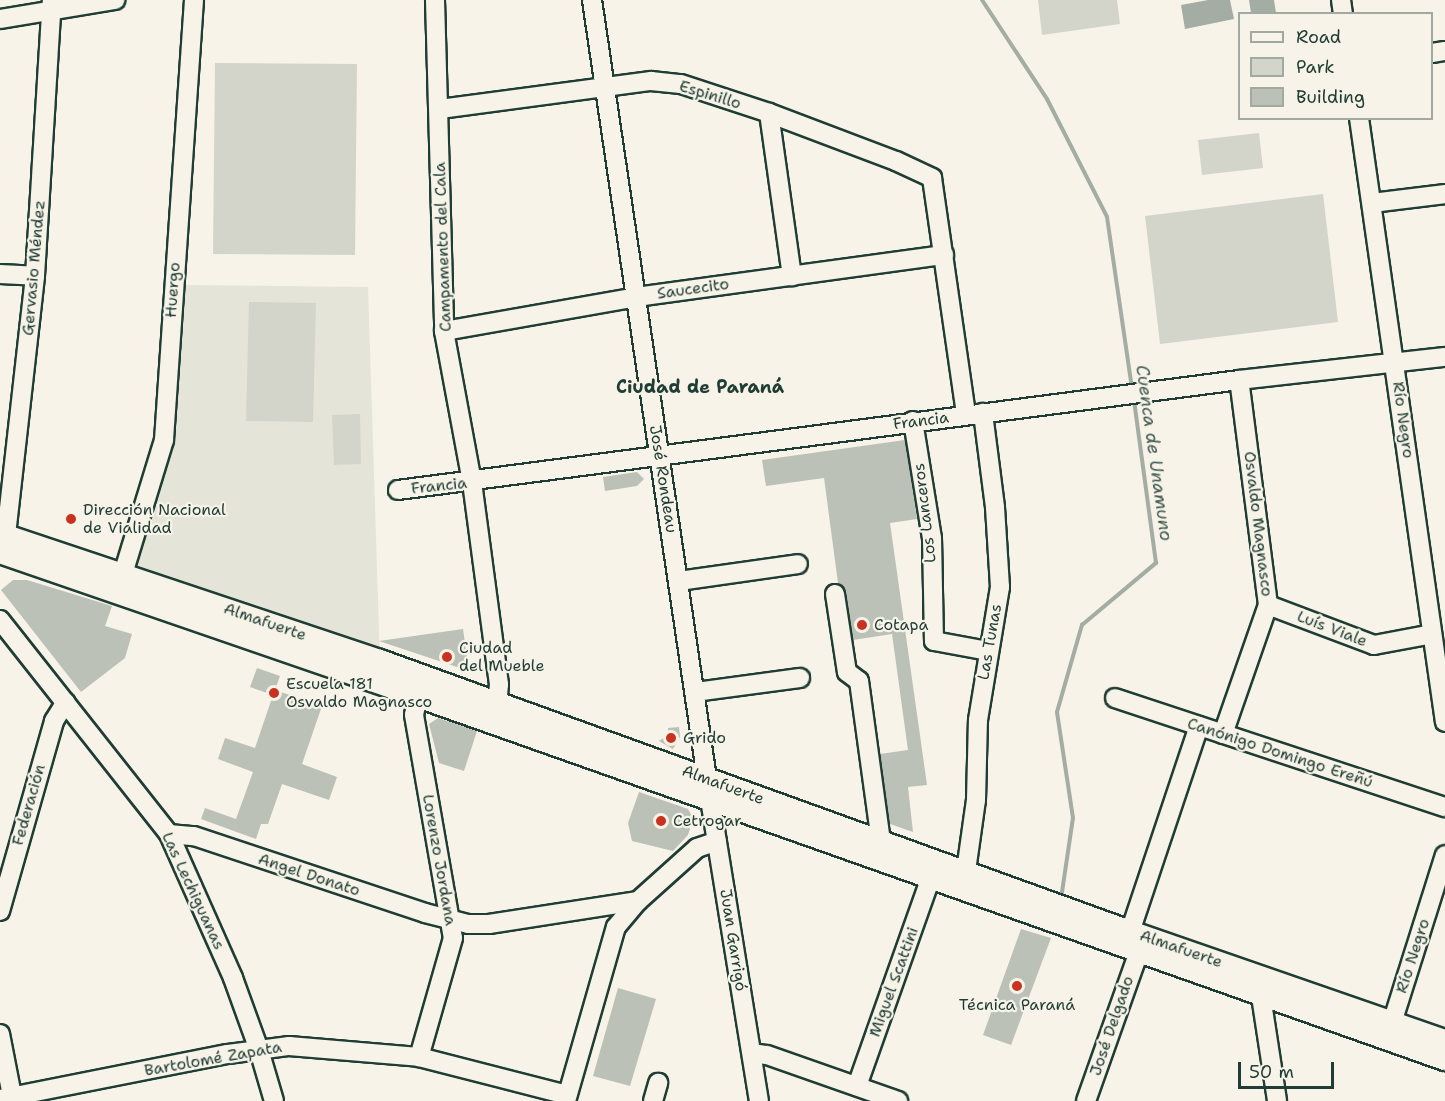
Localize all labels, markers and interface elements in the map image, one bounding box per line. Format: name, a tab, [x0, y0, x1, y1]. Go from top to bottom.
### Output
legend	[1238, 12, 1433, 120]
text: Road	[1296, 25, 1341, 49]
text: Park	[1296, 55, 1335, 79]
street label: Espinillo	[677, 77, 743, 113]
text: Building	[1296, 85, 1365, 109]
street label: Campamento del Cala	[430, 162, 456, 332]
street label: Gervasio Méndez	[19, 200, 49, 336]
street label: Huergo	[161, 262, 185, 318]
street label: Saucecito	[656, 274, 730, 304]
water label: Cuenca de Unamuno	[1131, 363, 1177, 543]
district label: Ciudad de Paraná	[616, 376, 784, 398]
street label: Río Negro	[1388, 380, 1418, 460]
street label: Francia	[892, 408, 950, 434]
street label: José Rondeau	[645, 424, 681, 534]
street label: Osvaldo Magnasco	[1240, 450, 1276, 598]
street label: Los Lanceros	[909, 462, 941, 564]
street label: Francia	[410, 474, 468, 498]
place label: Dirección Nacional de Vialidad	[83, 500, 226, 538]
marker: Dirección Nacional de Vialidad	[64, 512, 78, 526]
street label: Almafuerte	[221, 599, 309, 645]
street label: Las Tunas	[974, 603, 1006, 681]
street label: Luís Viale	[1294, 607, 1370, 651]
place label: Cotapa	[874, 615, 929, 635]
marker: Cotapa	[855, 618, 869, 632]
place label: Ciudad del Mueble	[459, 638, 545, 676]
marker: Ciudad del Mueble	[440, 650, 454, 664]
place label: Escuela 181 Osvaldo Magnasco	[286, 674, 432, 712]
marker: Escuela 181 Osvaldo Magnasco	[267, 686, 281, 700]
street label: Canónigo Domingo Ereñú	[1185, 714, 1375, 792]
place label: Grido	[683, 728, 726, 748]
marker: Grido	[664, 731, 678, 745]
street label: Almafuerte	[679, 761, 767, 809]
street label: Federación	[8, 762, 50, 848]
street label: Lorenzo Jordana	[418, 793, 460, 927]
place label: Cetrogar	[673, 811, 742, 831]
marker: Cetrogar	[654, 814, 668, 828]
street label: Las Lechiguanas	[157, 829, 229, 953]
street label: Angel Donato	[256, 850, 362, 900]
street label: Juan Garrigó	[715, 887, 751, 993]
street label: Río Negro	[1392, 916, 1434, 996]
street label: Miguel Scattini	[865, 924, 923, 1040]
street label: Almafuerte	[1137, 926, 1225, 972]
street label: José Delgado	[1086, 974, 1138, 1078]
marker: Técnica Paraná	[1010, 979, 1024, 993]
place label: Técnica Paraná	[959, 995, 1075, 1015]
street label: Bartolomé Zapata	[143, 1037, 283, 1081]
scale bar	[1241, 1050, 1337, 1088]
text: 50 m	[1249, 1060, 1294, 1084]

